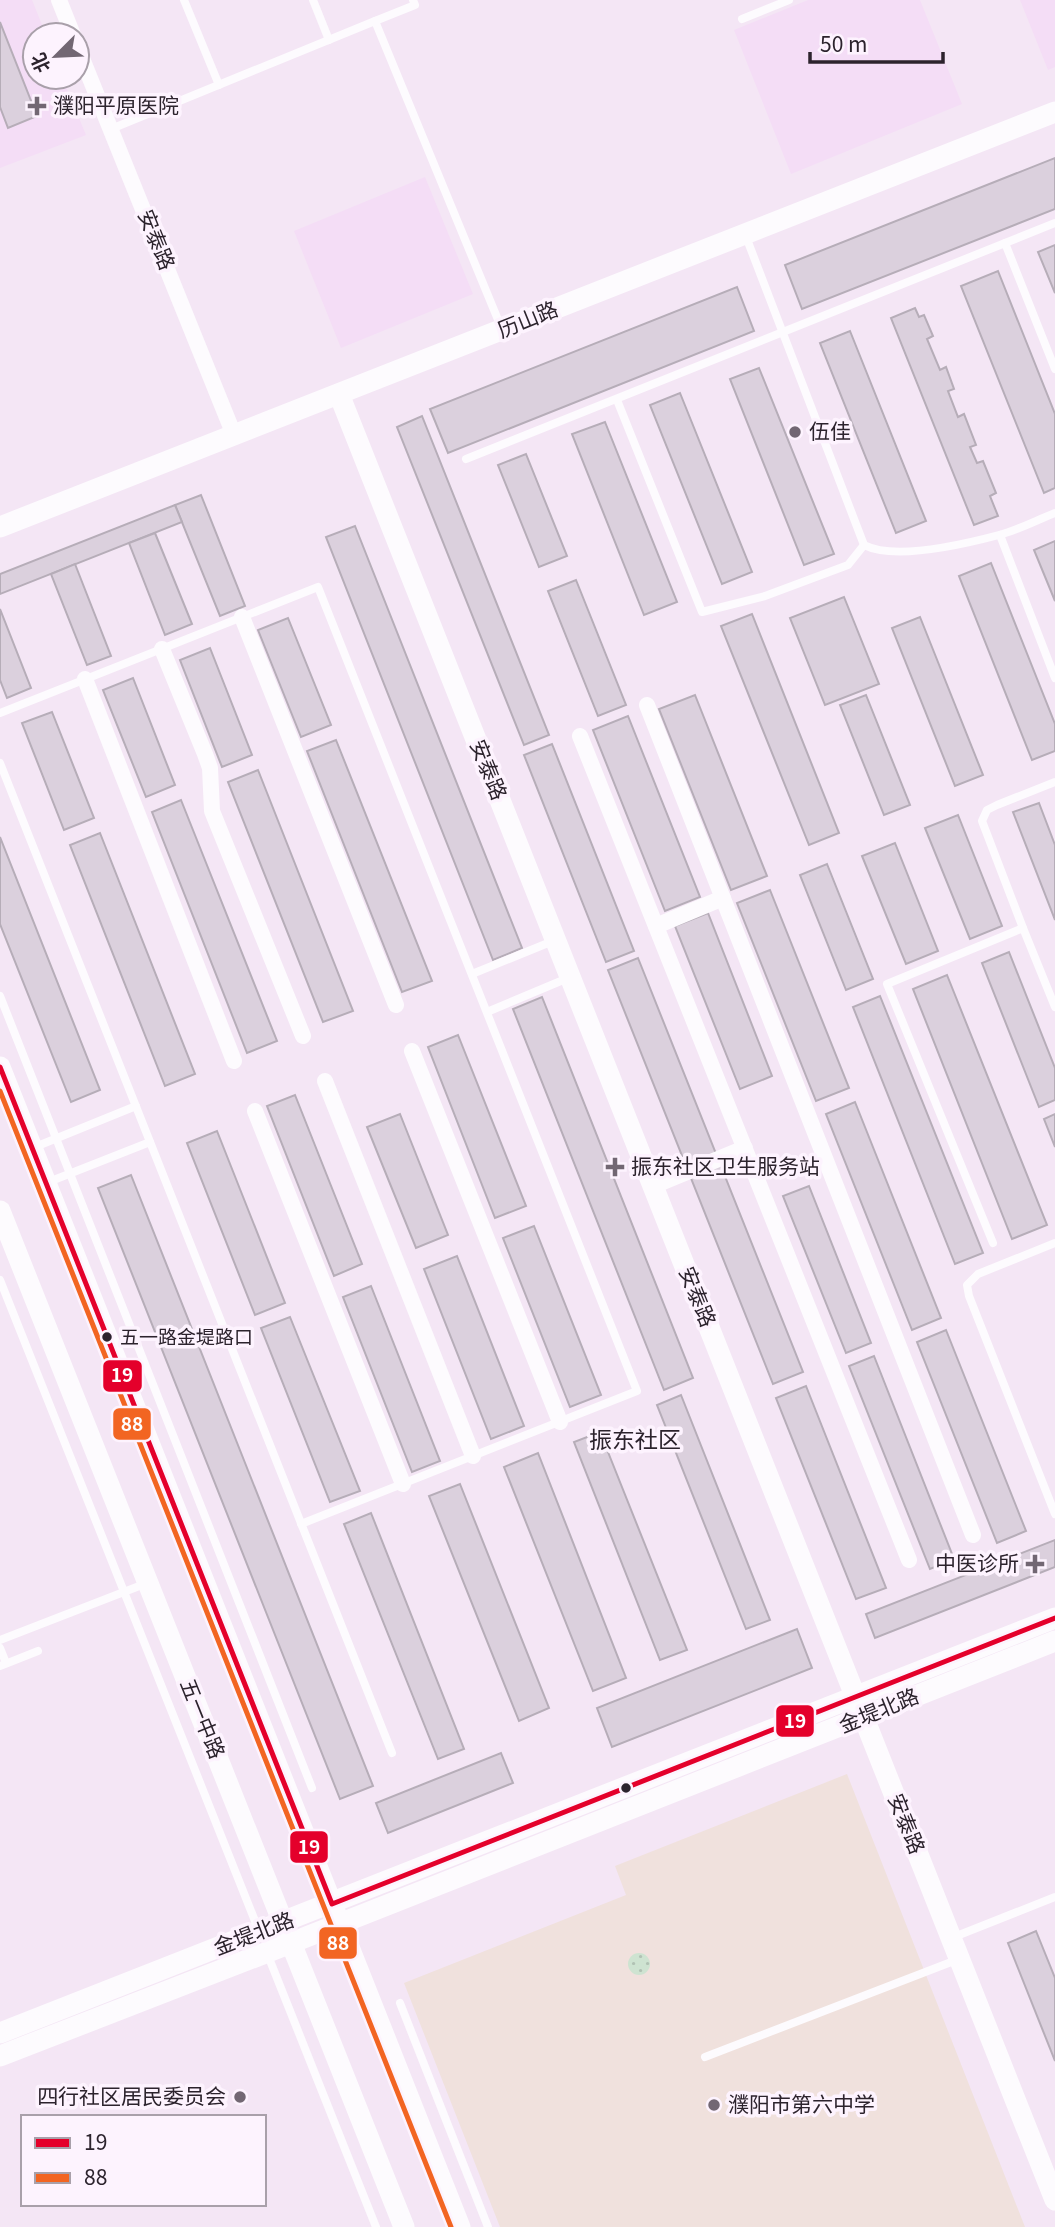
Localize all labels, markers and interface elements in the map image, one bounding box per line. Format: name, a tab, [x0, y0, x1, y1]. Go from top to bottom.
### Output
north arrow	[21, 21, 91, 91]
scale bar	[810, 21, 943, 65]
text: 50 m	[820, 28, 867, 58]
text: 北	[23, 49, 55, 78]
place label: 濮阳平原医院	[53, 89, 179, 119]
marker: 濮阳平原医院	[27, 96, 47, 116]
street label: 安泰路	[132, 204, 184, 274]
street label: 历山路	[492, 292, 562, 344]
place label: 伍佳	[809, 415, 851, 445]
marker: 伍佳	[787, 424, 803, 440]
street label: 安泰路	[464, 734, 516, 804]
place label: 振东社区卫生服务站	[631, 1150, 820, 1180]
marker: 振东社区卫生服务站	[605, 1157, 625, 1177]
street label: 安泰路	[673, 1261, 725, 1331]
place label: 五一路金堤路口	[120, 1322, 253, 1349]
marker: 五一路金堤路口	[100, 1330, 114, 1344]
line badge: 19	[102, 1359, 143, 1393]
text: 19	[111, 1360, 133, 1387]
line badge: 88	[112, 1407, 152, 1441]
text: 88	[121, 1409, 143, 1436]
district label: 振东社区	[589, 1421, 681, 1455]
place label: 中医诊所	[935, 1547, 1019, 1577]
marker: 中医诊所	[1025, 1554, 1045, 1574]
street label: 五一中路	[174, 1674, 233, 1763]
street label: 金堤北路	[834, 1680, 923, 1739]
line badge: 19	[775, 1704, 815, 1738]
text: 19	[784, 1706, 806, 1733]
unlabelled marker	[619, 1781, 633, 1795]
street label: 安泰路	[882, 1788, 934, 1858]
line badge: 19	[289, 1830, 329, 1864]
text: 19	[298, 1832, 320, 1859]
street label: 金堤北路	[209, 1903, 298, 1961]
line badge: 88	[318, 1926, 358, 1960]
text: 88	[327, 1928, 349, 1955]
place label: 四行社区居民委员会	[37, 2080, 226, 2110]
place label: 濮阳市第六中学	[728, 2088, 875, 2118]
marker: 四行社区居民委员会	[232, 2089, 248, 2105]
marker: 濮阳市第六中学	[706, 2097, 722, 2113]
legend	[21, 2115, 266, 2206]
text: 19	[84, 2126, 107, 2156]
text: 88	[84, 2161, 107, 2191]

